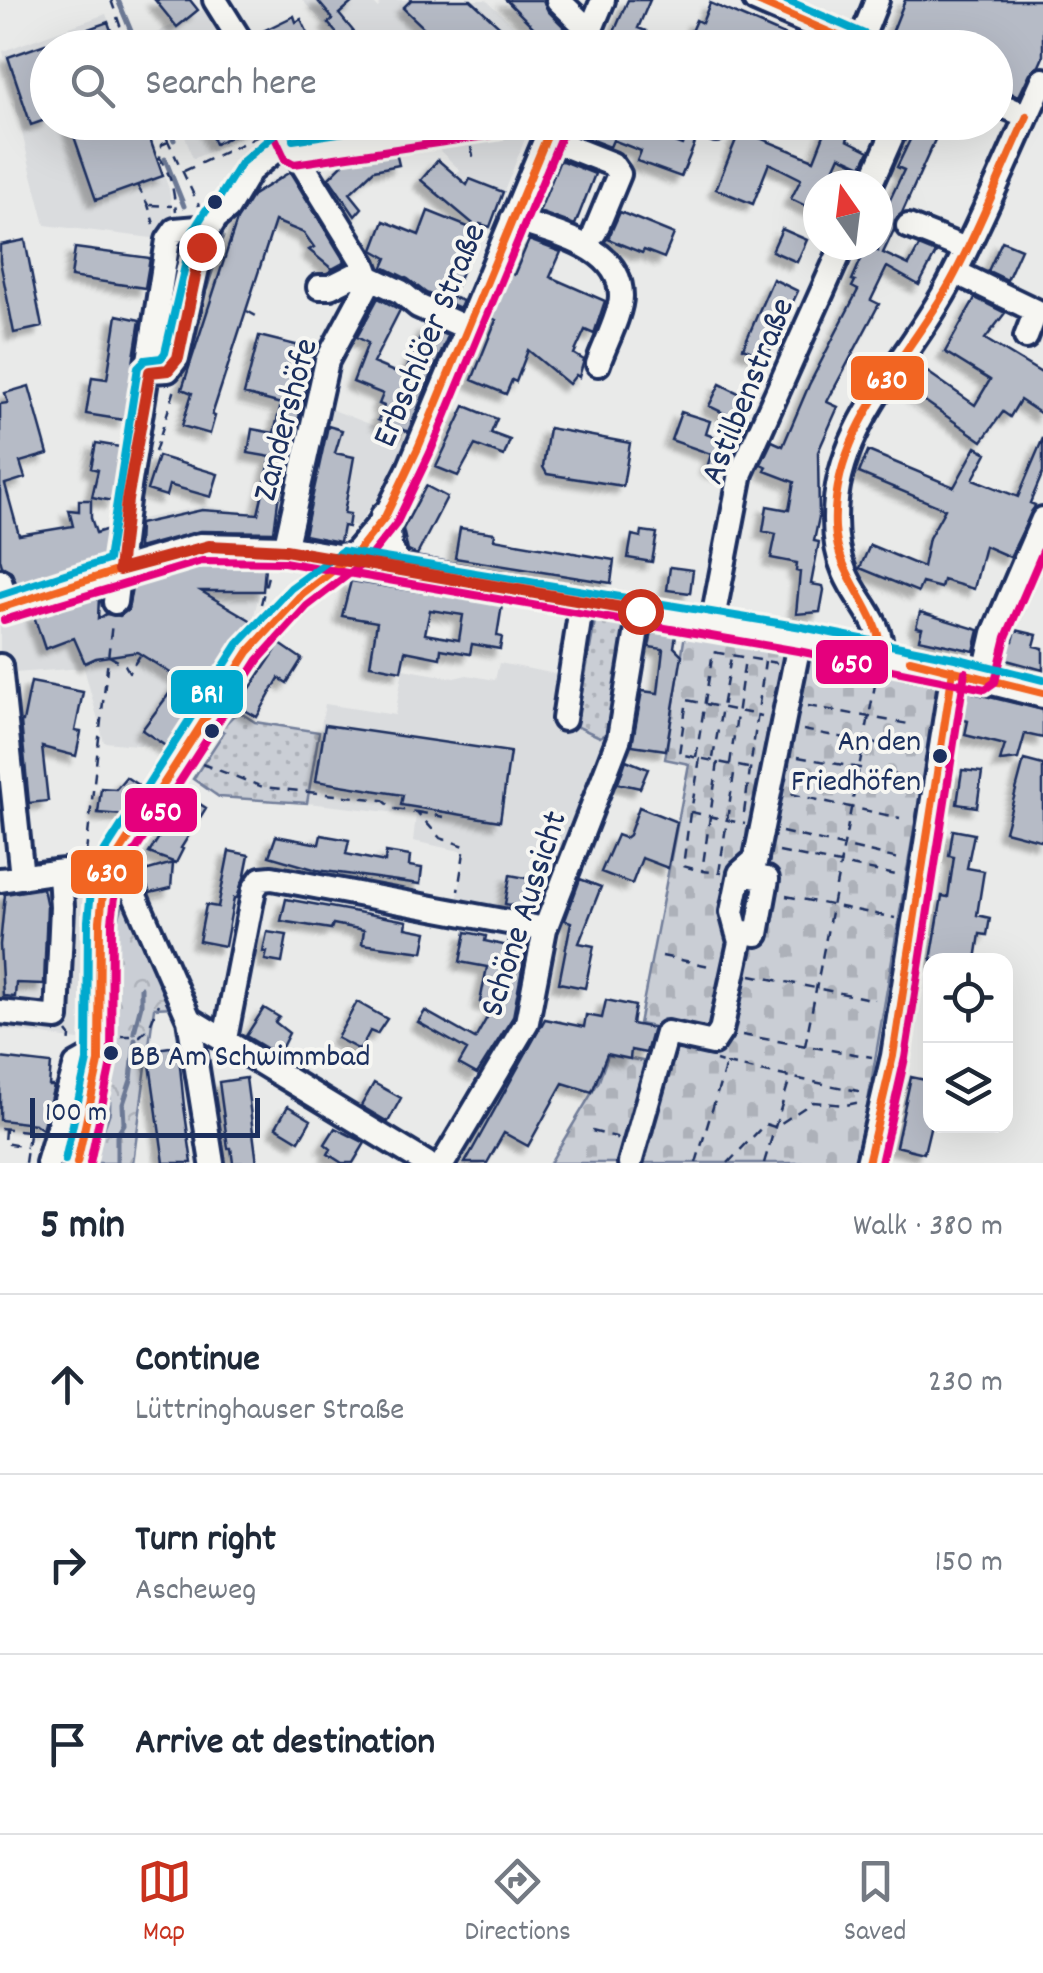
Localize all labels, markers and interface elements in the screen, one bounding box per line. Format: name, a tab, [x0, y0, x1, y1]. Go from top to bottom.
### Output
search box	[30, 30, 1013, 140]
icon: search	[65, 58, 120, 113]
text: Search here	[145, 58, 317, 113]
north arrow	[803, 170, 893, 260]
unlabelled marker	[205, 192, 225, 212]
street label: Erbschlöer Straße	[362, 216, 501, 456]
route end	[179, 225, 225, 271]
street label: Astilbenstraße	[690, 291, 810, 493]
street label: Zandershöfe	[242, 333, 334, 507]
line badge: 630	[849, 354, 926, 402]
text: 630	[866, 363, 908, 403]
route start	[618, 589, 664, 635]
line badge: 650	[814, 638, 890, 686]
text: 650	[831, 647, 873, 687]
line badge: BR1	[169, 668, 245, 716]
text: BR1	[190, 677, 224, 717]
unlabelled marker	[202, 721, 222, 741]
place label: An den Friedhöfen	[791, 721, 921, 807]
marker: An den Friedhöfen	[930, 746, 950, 766]
line badge: 650	[123, 786, 199, 834]
text: 650	[140, 795, 182, 835]
street label: Schöne Aussicht	[469, 805, 583, 1024]
line badge: 630	[69, 848, 145, 896]
text: 630	[86, 856, 128, 896]
map controls	[923, 953, 1013, 1133]
button: locate	[923, 953, 1013, 1043]
place label: BB Am Schwimmbad	[130, 1036, 370, 1082]
marker: BB Am Schwimmbad	[101, 1043, 121, 1063]
button: layers	[923, 1043, 1013, 1133]
scale bar	[30, 1093, 260, 1138]
text: 100 m	[45, 1095, 107, 1135]
text: 5 min	[40, 1198, 125, 1258]
text: Walk · 380 m	[853, 1205, 1003, 1251]
text: Continue	[135, 1334, 260, 1389]
icon: ahead	[40, 1357, 95, 1412]
text: 230 m	[928, 1361, 1003, 1407]
text: Lüttringhauser Straße	[135, 1389, 404, 1435]
text: Turn right	[135, 1514, 276, 1569]
icon: right	[40, 1537, 95, 1592]
text: 150 m	[934, 1541, 1003, 1587]
text: Ascheweg	[135, 1569, 256, 1615]
icon: arrive	[40, 1717, 95, 1772]
text: Arrive at destination	[135, 1717, 435, 1772]
tab: Map	[137, 1854, 192, 1954]
tab: Directions	[465, 1854, 571, 1954]
tab: Saved	[844, 1854, 906, 1954]

